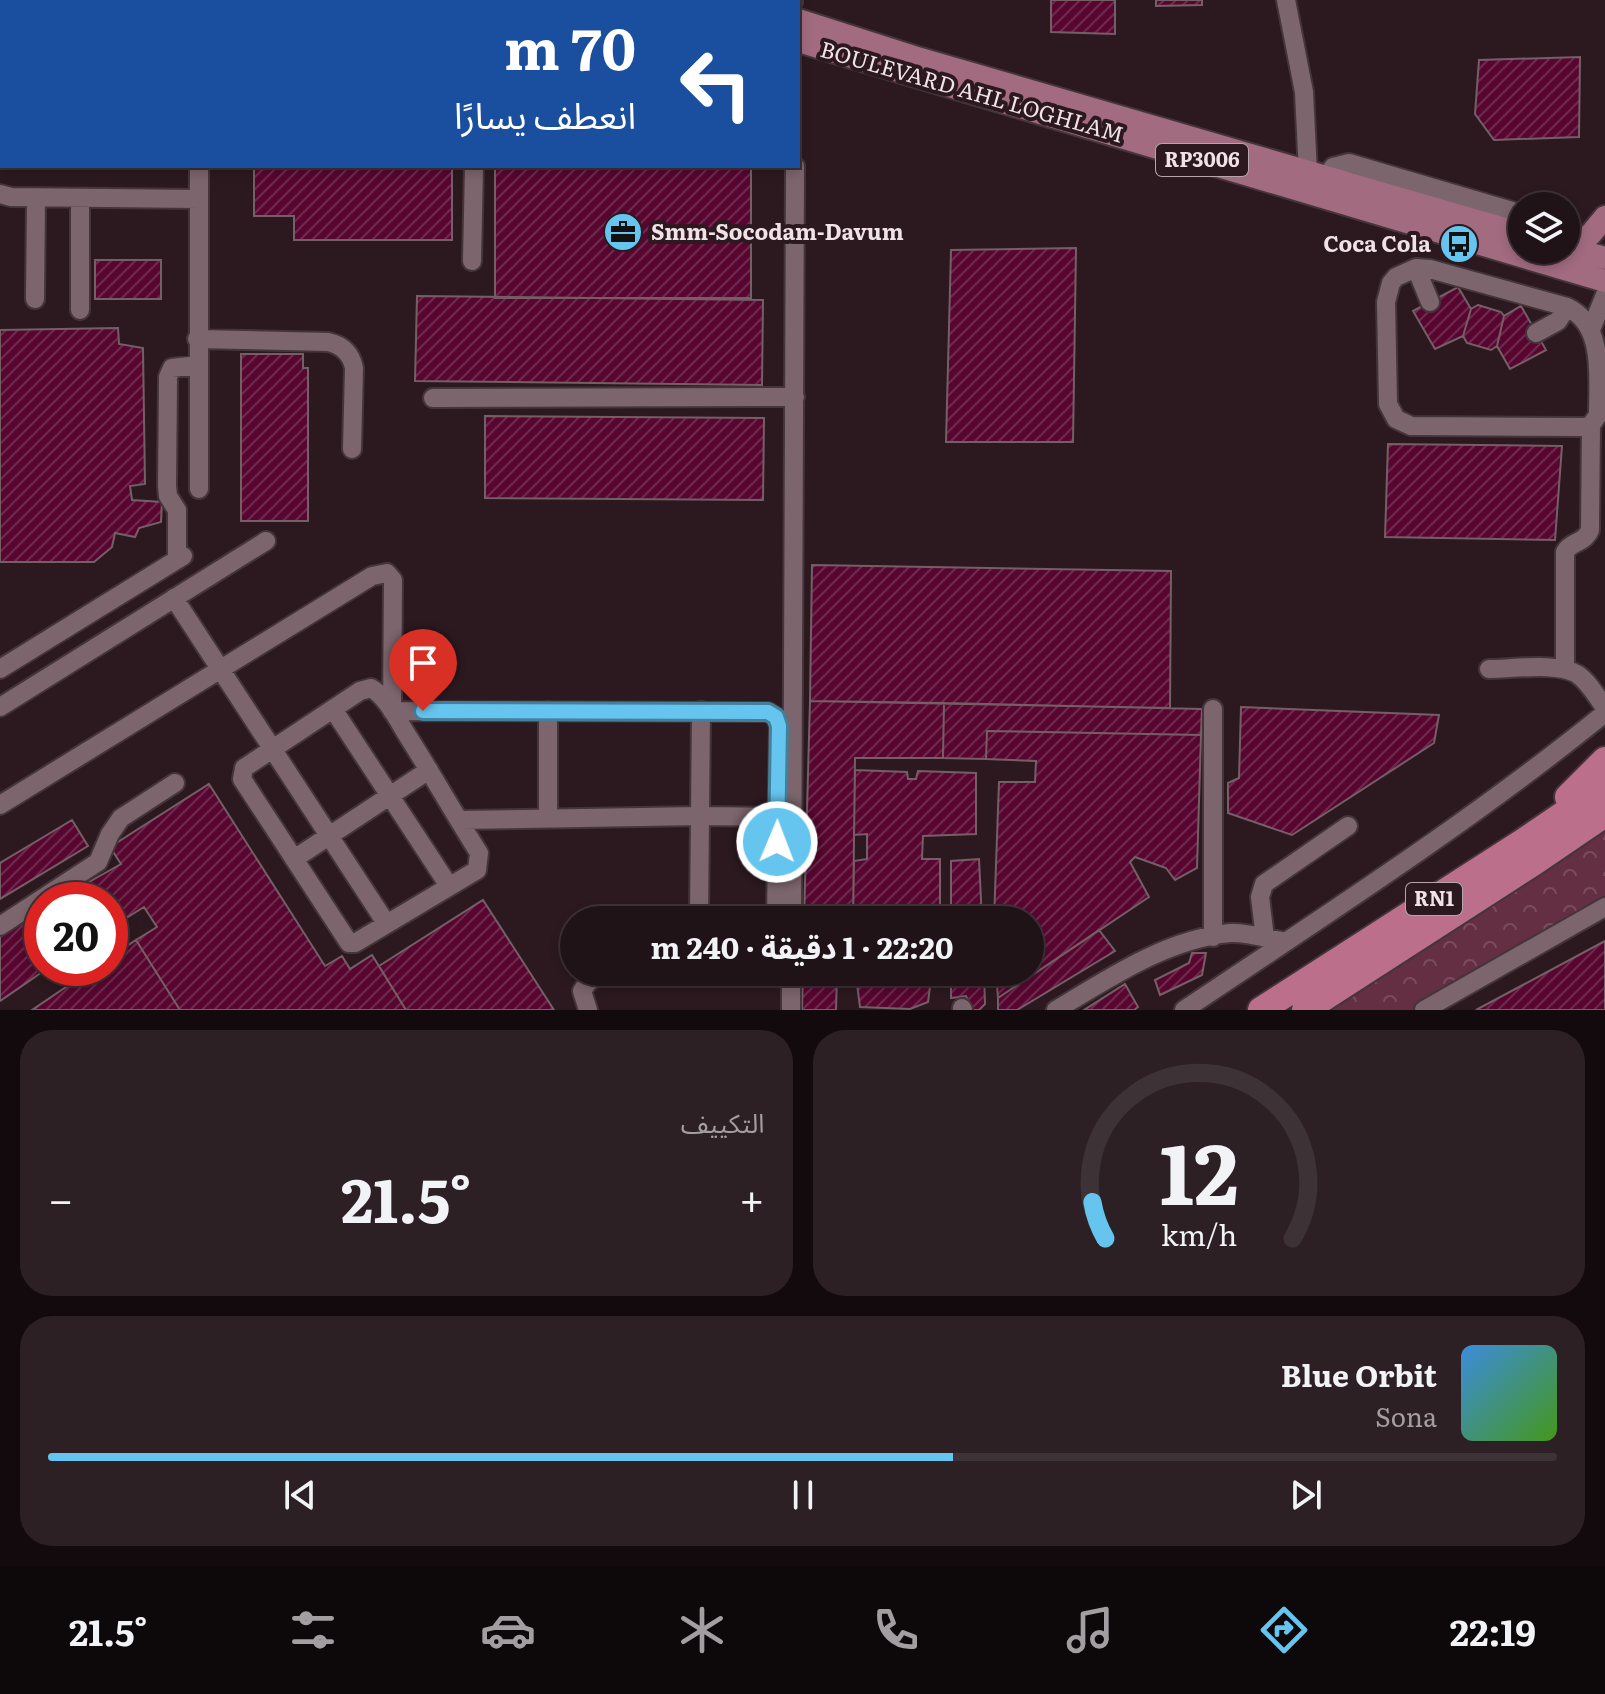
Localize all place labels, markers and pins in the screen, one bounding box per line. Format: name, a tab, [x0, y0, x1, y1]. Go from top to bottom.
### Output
office icon: Smm-Socodam-Davum	[602, 211, 644, 253]
place label: Smm-Socodam-Davum	[651, 214, 904, 247]
bus stop icon: Coca Cola	[1438, 223, 1480, 265]
place label: Coca Cola	[1323, 226, 1431, 259]
pin	[389, 629, 457, 711]

